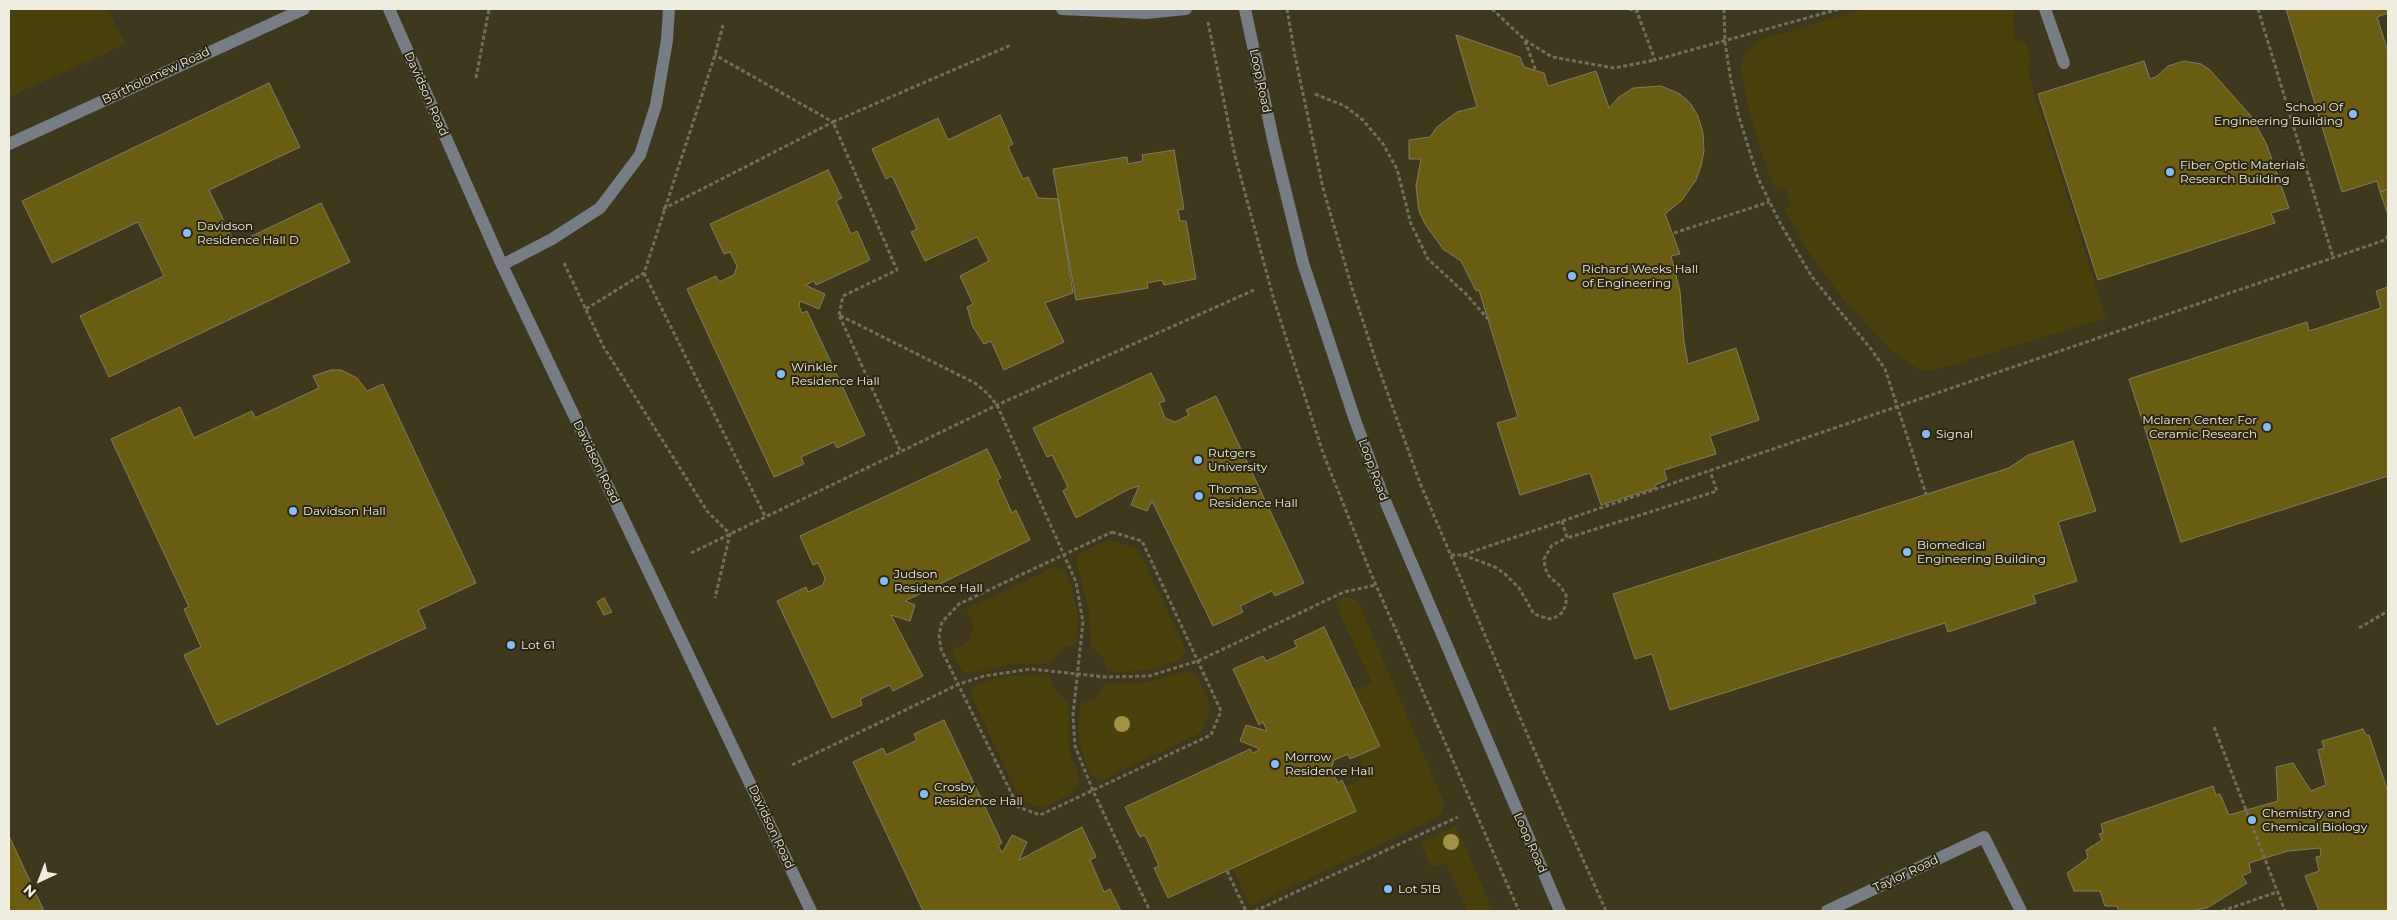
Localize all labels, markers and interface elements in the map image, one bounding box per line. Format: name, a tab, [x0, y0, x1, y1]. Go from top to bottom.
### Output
street label: Bartholomew Road	[100, 45, 212, 107]
street label: Loop Road	[1246, 48, 1274, 114]
street label: Davidson Road	[401, 50, 451, 138]
place label: School Of Engineering Building	[2214, 100, 2343, 128]
marker: School Of Engineering Building	[2347, 108, 2359, 120]
place label: Fiber Optic Materials Research Building	[2180, 158, 2305, 186]
marker: Fiber Optic Materials Research Building	[2164, 166, 2176, 178]
place label: Davidson Residence Hall D	[197, 219, 299, 247]
marker: Davidson Residence Hall D	[181, 227, 193, 239]
place label: Richard Weeks Hall of Engineering	[1582, 262, 1698, 290]
marker: Richard Weeks Hall of Engineering	[1566, 270, 1578, 282]
place label: Winkler Residence Hall	[791, 360, 880, 388]
marker: Winkler Residence Hall	[775, 368, 787, 380]
place label: Mclaren Center For Ceramic Research	[2142, 413, 2257, 441]
street label: Davidson Road	[570, 418, 622, 506]
marker: Mclaren Center For Ceramic Research	[2261, 421, 2273, 433]
place label: Signal	[1936, 427, 1973, 441]
marker: Signal	[1920, 428, 1932, 440]
street label: Loop Road	[1355, 437, 1391, 503]
place label: Rutgers University	[1208, 446, 1267, 474]
marker: Rutgers University	[1192, 454, 1204, 466]
place label: Thomas Residence Hall	[1209, 482, 1298, 510]
marker: Thomas Residence Hall	[1193, 490, 1205, 502]
place label: Davidson Hall	[303, 504, 386, 518]
marker: Davidson Hall	[287, 505, 299, 517]
place label: Biomedical Engineering Building	[1917, 538, 2046, 566]
marker: Biomedical Engineering Building	[1901, 546, 1913, 558]
place label: Judson Residence Hall	[894, 567, 983, 595]
marker: Judson Residence Hall	[878, 575, 890, 587]
place label: Lot 61	[521, 638, 555, 652]
marker: Lot 61	[505, 639, 517, 651]
place label: Morrow Residence Hall	[1285, 750, 1374, 778]
marker: Morrow Residence Hall	[1269, 758, 1281, 770]
place label: Crosby Residence Hall	[934, 780, 1023, 808]
street label: Davidson Road	[745, 783, 797, 871]
marker: Crosby Residence Hall	[918, 788, 930, 800]
place label: Chemistry and Chemical Biology	[2262, 806, 2367, 834]
street label: Loop Road	[1510, 811, 1550, 875]
marker: Chemistry and Chemical Biology	[2246, 814, 2258, 826]
street label: Taylor Road	[1871, 853, 1941, 895]
north arrow	[15, 855, 65, 905]
text: N	[19, 881, 40, 901]
place label: Lot 51B	[1398, 882, 1441, 896]
marker: Lot 51B	[1382, 883, 1394, 895]

